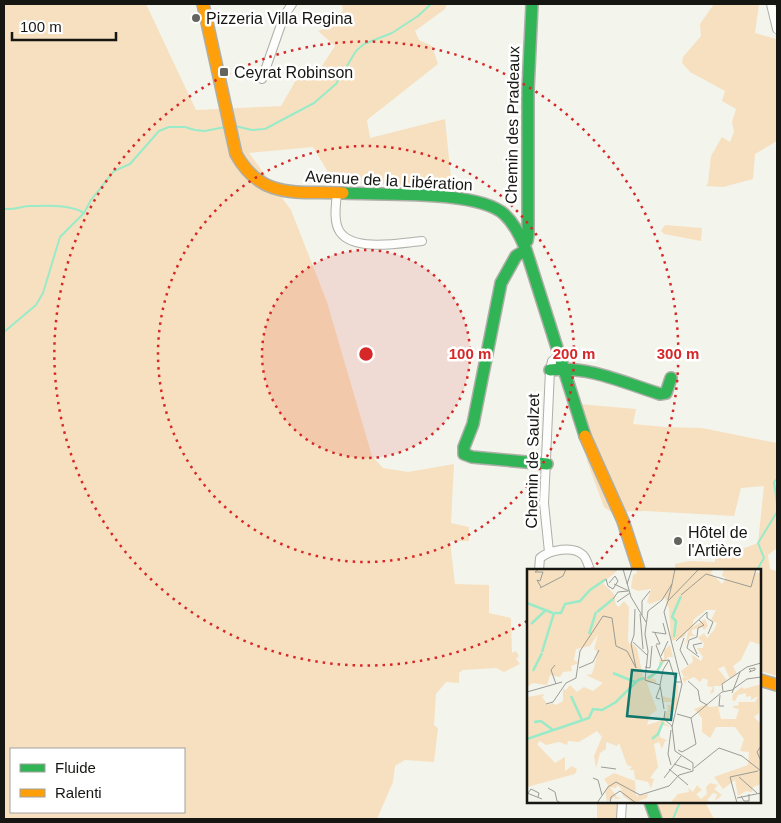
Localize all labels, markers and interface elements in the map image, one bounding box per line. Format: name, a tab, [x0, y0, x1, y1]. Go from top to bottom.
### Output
scale bar	[12, 10, 116, 42]
place label: Pizzeria Villa Regina	[206, 10, 353, 27]
marker: Pizzeria Villa Regina	[190, 12, 202, 24]
text: 100 m	[20, 18, 62, 35]
street label: Chemin des Pradeaux	[503, 46, 522, 204]
place label: Ceyrat Robinson	[234, 64, 353, 81]
marker: Ceyrat Robinson	[218, 66, 230, 78]
street label: Avenue de la Libération	[305, 168, 473, 193]
centre of rings	[357, 345, 375, 363]
text: 100 m	[449, 345, 491, 362]
text: 200 m	[553, 345, 595, 362]
text: 300 m	[657, 345, 699, 362]
street label: Chemin de Saulzet	[523, 393, 542, 529]
place label: Hôtel de l'Artière	[688, 524, 748, 559]
marker: Hôtel de l'Artière	[672, 535, 684, 547]
inset map	[527, 569, 761, 803]
legend	[10, 748, 185, 813]
text: Fluide	[55, 759, 96, 776]
text: Ralenti	[55, 784, 102, 801]

